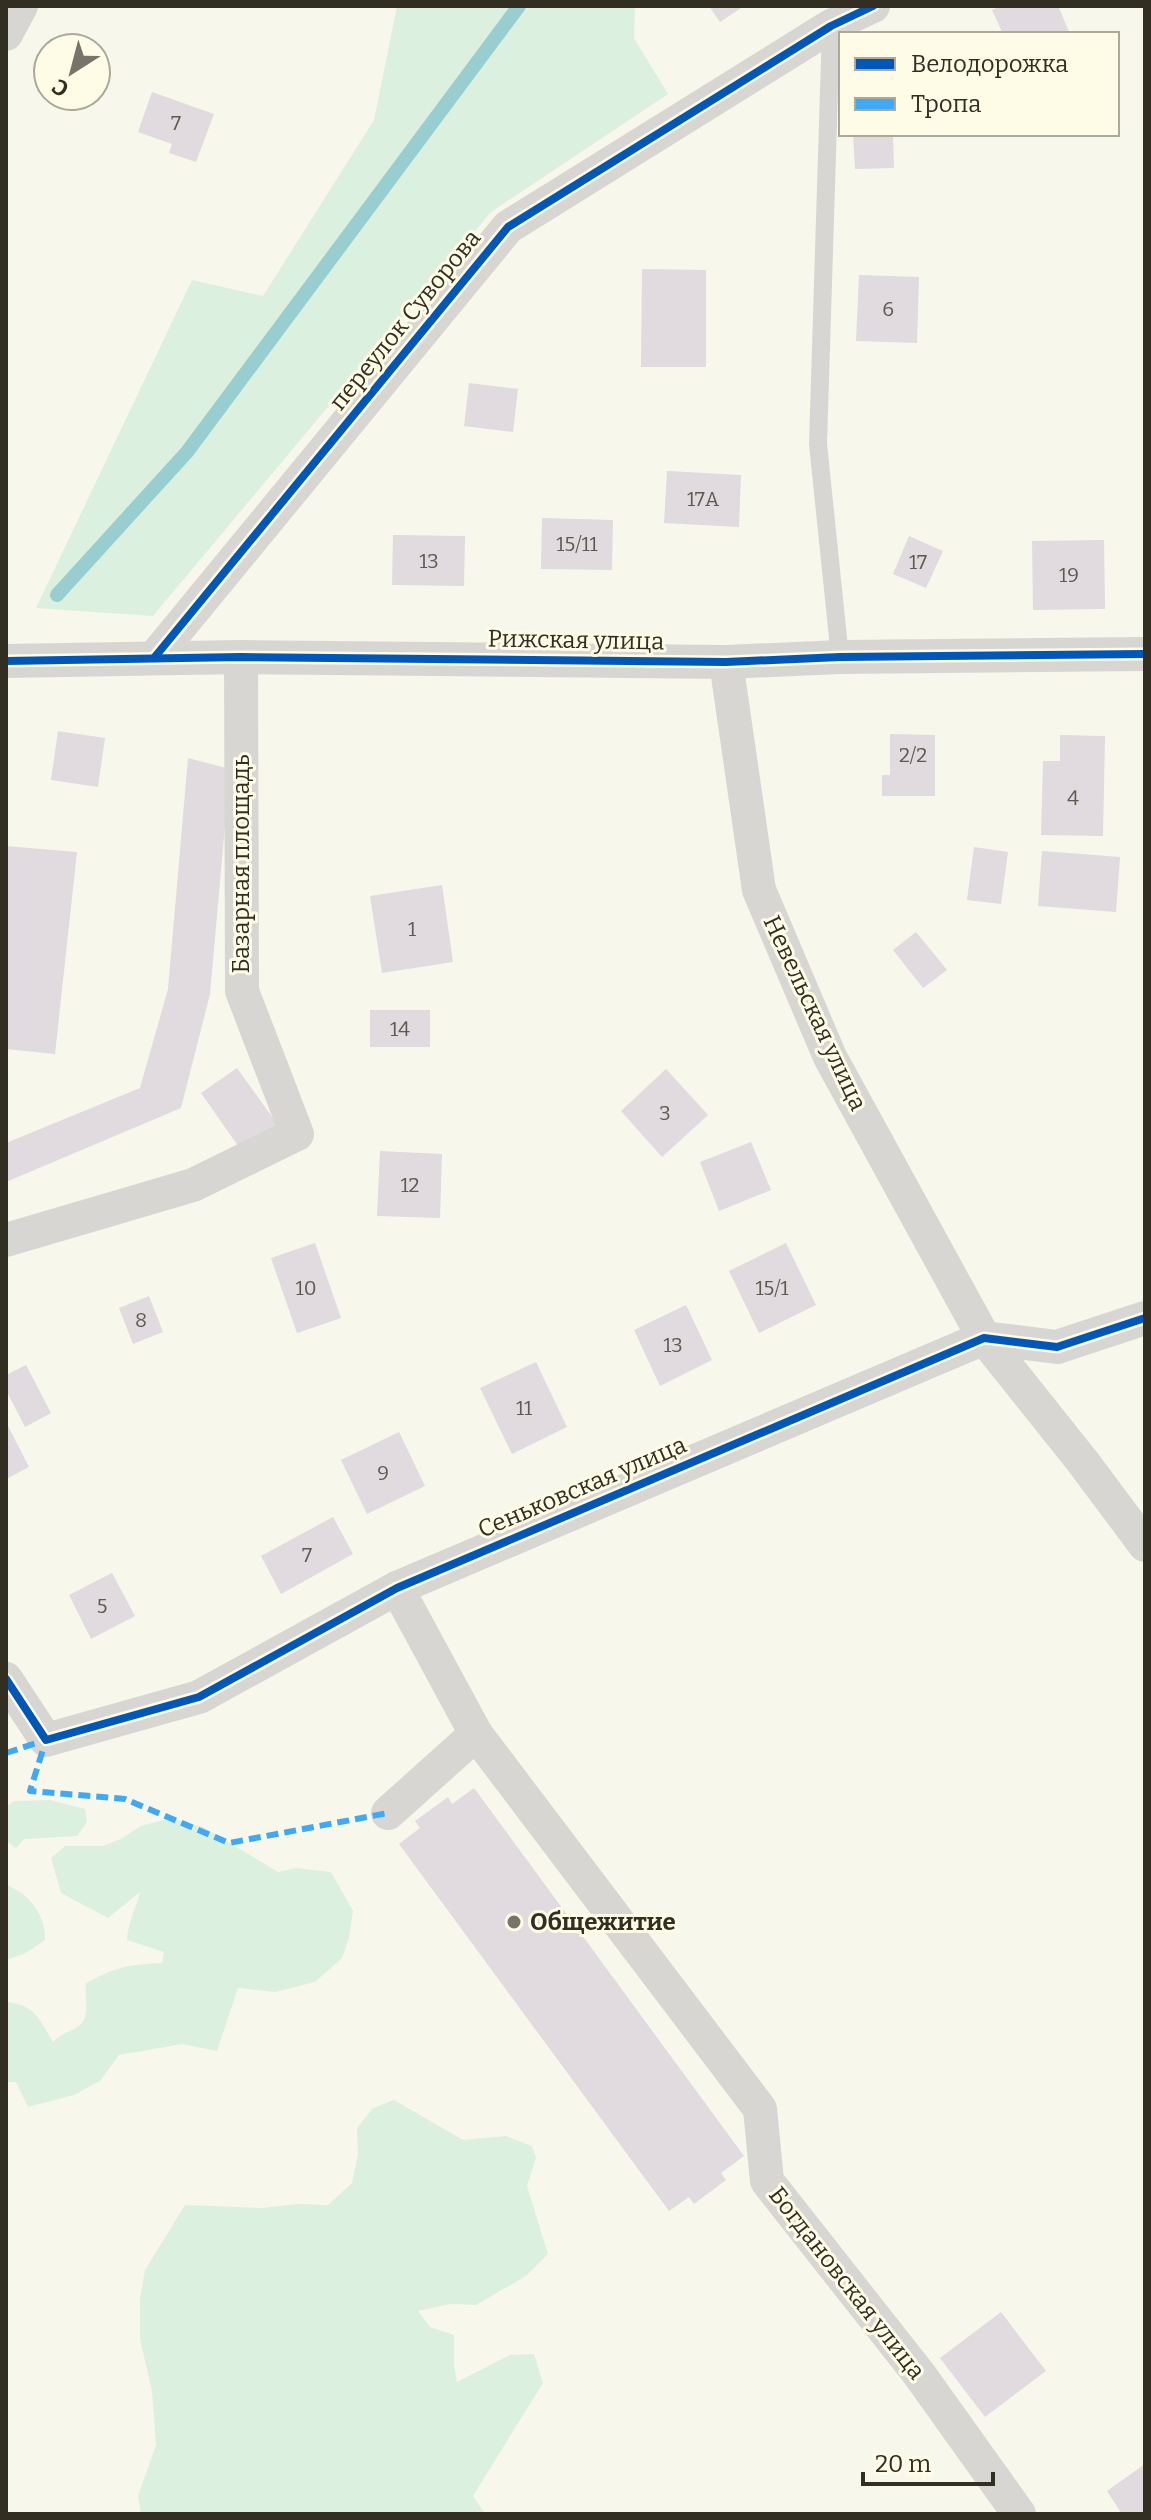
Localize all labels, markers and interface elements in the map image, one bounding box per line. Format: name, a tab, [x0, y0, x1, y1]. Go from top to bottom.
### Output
north arrow	[32, 32, 112, 112]
legend	[839, 32, 1119, 136]
text: Велодорожка	[911, 50, 1068, 78]
text: С	[47, 73, 74, 103]
text: Тропа	[911, 90, 982, 118]
house number: 7	[171, 111, 181, 135]
street label: переулок Суворова	[324, 224, 486, 416]
house number: 6	[882, 297, 894, 321]
house number: 17А	[687, 487, 720, 511]
house number: 15/11	[556, 532, 598, 556]
house number: 13	[419, 549, 439, 573]
house number: 17	[909, 550, 927, 574]
house number: 19	[1059, 563, 1079, 587]
street label: Рижская улица	[487, 624, 665, 656]
house number: 2/2	[899, 743, 927, 767]
street label: Базарная площадь	[227, 754, 255, 974]
house number: 4	[1067, 786, 1079, 810]
street label: Невельская улица	[758, 911, 872, 1115]
house number: 1	[408, 917, 416, 941]
house number: 14	[390, 1017, 410, 1041]
house number: 3	[659, 1101, 671, 1125]
house number: 12	[401, 1173, 420, 1197]
house number: 10	[296, 1276, 316, 1300]
house number: 15/1	[755, 1276, 789, 1300]
house number: 8	[135, 1308, 147, 1332]
house number: 13	[663, 1333, 683, 1357]
house number: 11	[516, 1396, 532, 1420]
street label: Сеньковская улица	[474, 1430, 690, 1544]
house number: 9	[377, 1461, 389, 1485]
house number: 7	[302, 1543, 312, 1567]
house number: 5	[97, 1594, 107, 1618]
place label: Общежитие	[530, 1908, 676, 1936]
marker: Общежитие	[505, 1913, 523, 1931]
street label: Богдановская улица	[763, 2181, 931, 2385]
scale bar	[863, 2436, 993, 2486]
text: 20 m	[875, 2450, 931, 2478]

